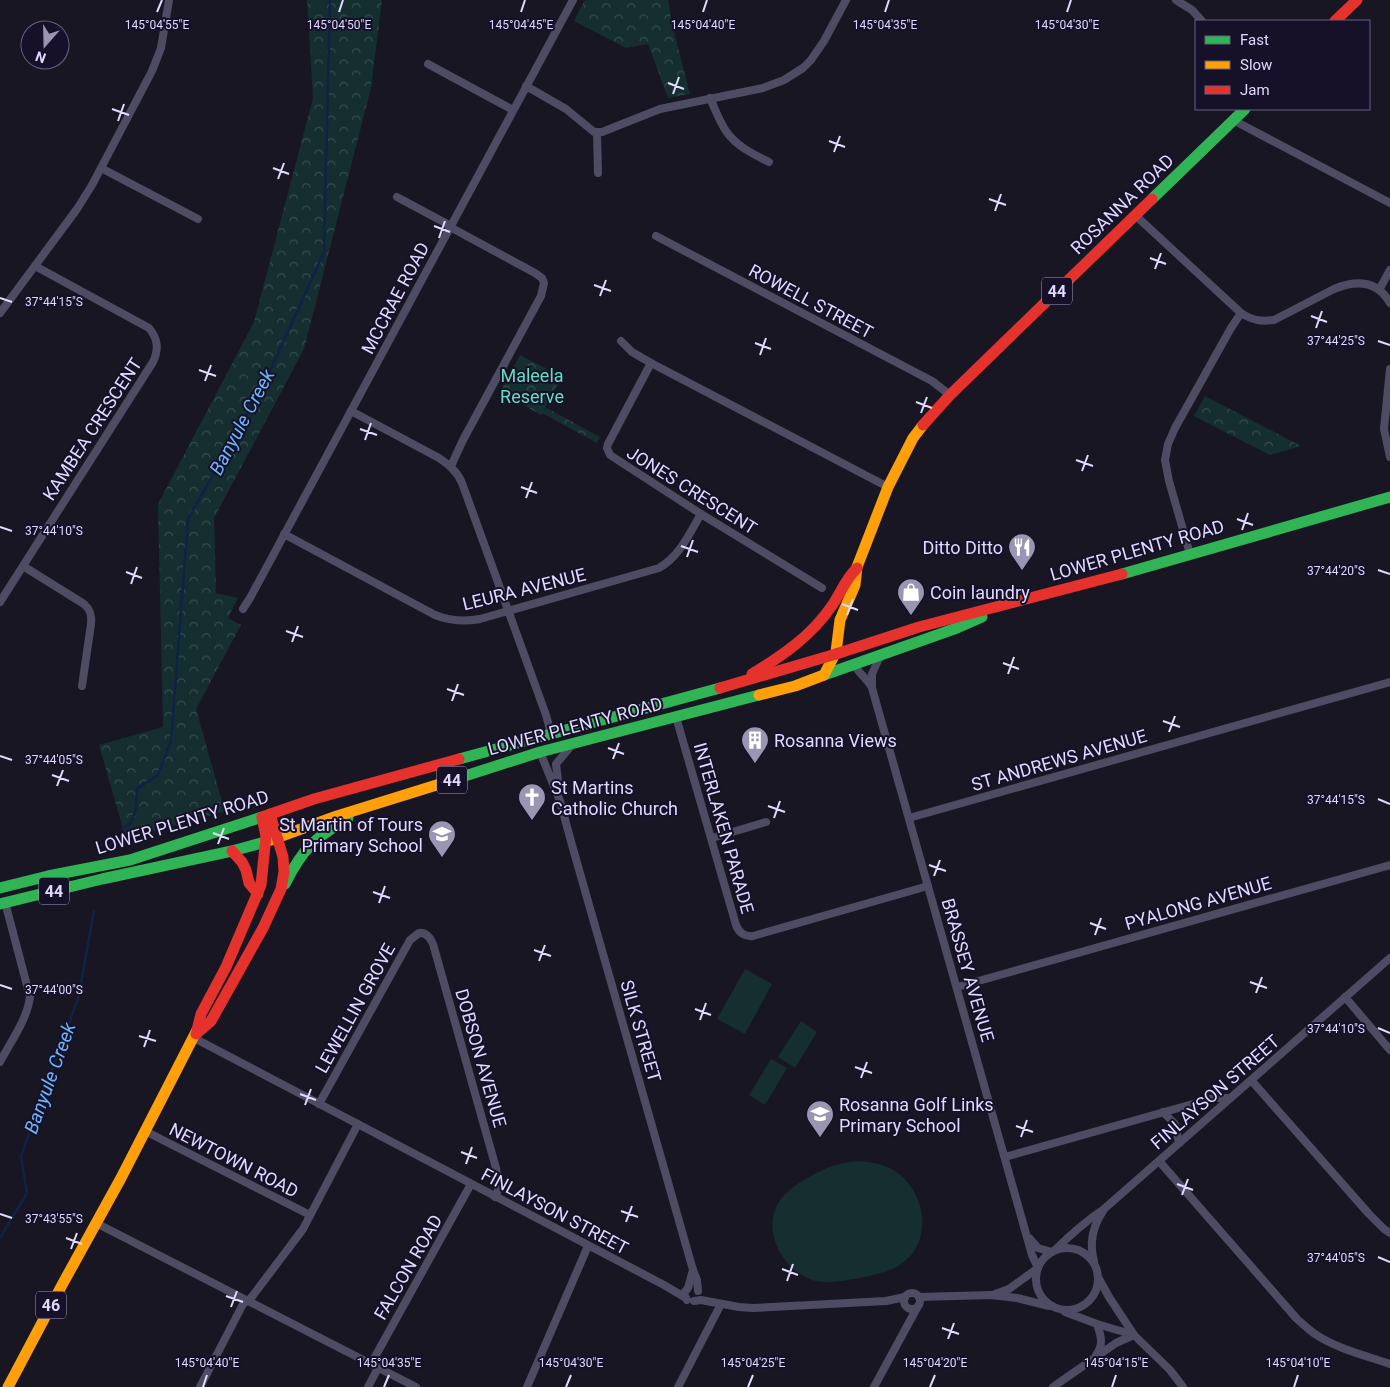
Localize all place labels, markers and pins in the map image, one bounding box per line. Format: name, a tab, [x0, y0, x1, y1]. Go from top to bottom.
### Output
restaurant icon: Ditto Ditto	[1007, 532, 1037, 571]
place label: Ditto Ditto	[922, 537, 1003, 558]
shop icon: Coin laundry	[896, 577, 926, 616]
place label: Coin laundry	[930, 582, 1030, 603]
building icon: Rosanna Views	[740, 725, 770, 764]
place label: Rosanna Views	[774, 730, 897, 751]
place label: St Martins Catholic Church	[551, 777, 678, 819]
church icon: St Martins Catholic Church	[517, 782, 547, 821]
place label: St Martin of Tours Primary School	[279, 814, 423, 856]
school or university icon: St Martin of Tours Primary School	[427, 819, 457, 858]
place label: Rosanna Golf Links Primary School	[839, 1094, 994, 1136]
school or university icon: Rosanna Golf Links Primary School	[805, 1099, 835, 1138]

